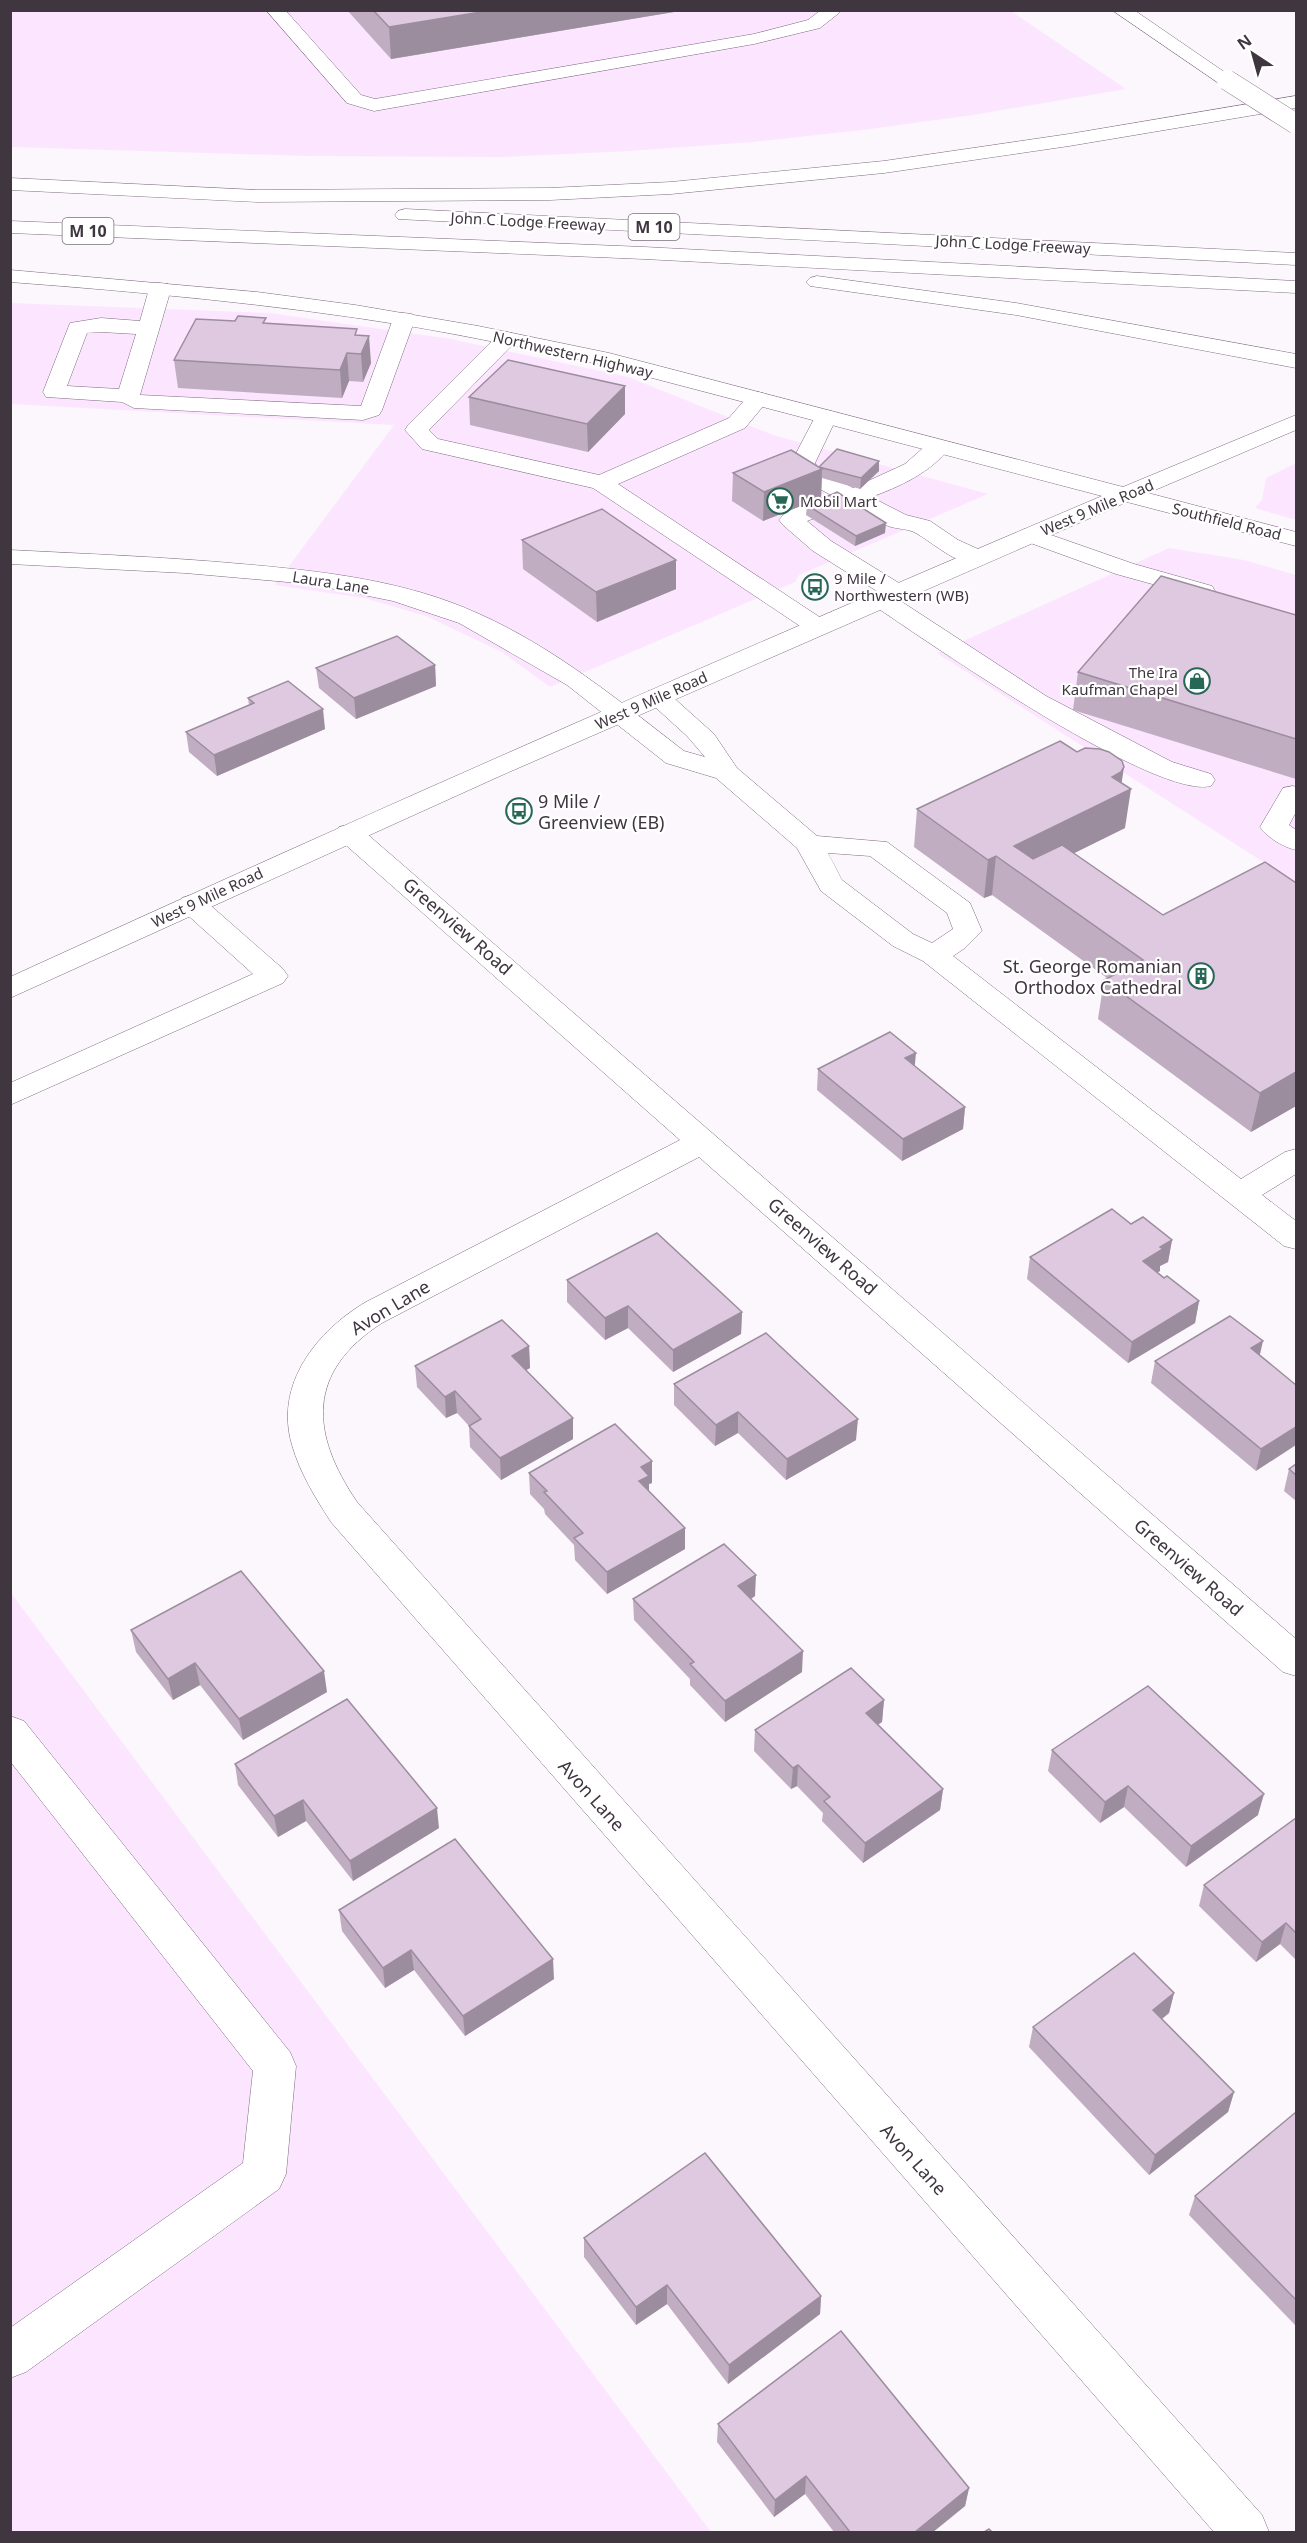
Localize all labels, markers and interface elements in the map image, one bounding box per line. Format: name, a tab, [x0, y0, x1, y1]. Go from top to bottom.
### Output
north arrow	[1223, 24, 1283, 84]
text: N	[1232, 29, 1256, 55]
street label: John C Lodge Freeway	[448, 207, 606, 235]
road number: M 10	[628, 214, 680, 240]
road number: M 10	[62, 218, 113, 244]
street label: John C Lodge Freeway	[933, 230, 1091, 258]
street label: Northwestern Highway	[491, 326, 655, 382]
street label: West 9 Mile Road	[1037, 474, 1157, 540]
supermarket icon: Mobil Mart	[765, 486, 795, 516]
place label: Mobil Mart	[800, 491, 878, 511]
street label: Southfield Road	[1170, 498, 1284, 544]
street label: Laura Lane	[291, 566, 371, 598]
place label: 9 Mile / Northwestern (WB)	[834, 568, 969, 605]
bus stop icon: 9 Mile / Northwestern (WB)	[800, 572, 830, 602]
place label: The Ira Kaufman Chapel	[1062, 662, 1178, 699]
street label: West 9 Mile Road	[592, 666, 710, 734]
shop icon: The Ira Kaufman Chapel	[1182, 666, 1212, 696]
place label: 9 Mile / Greenview (EB)	[538, 789, 665, 834]
bus stop icon: 9 Mile / Greenview (EB)	[504, 796, 534, 826]
street label: West 9 Mile Road	[148, 862, 266, 932]
street label: Greenview Road	[398, 872, 518, 980]
place label: St. George Romanian Orthodox Cathedral	[1003, 954, 1182, 999]
building icon: St. George Romanian Orthodox Cathedral	[1186, 961, 1216, 991]
street label: Greenview Road	[763, 1192, 883, 1300]
street label: Avon Lane	[346, 1274, 434, 1340]
street label: Greenview Road	[1129, 1513, 1249, 1621]
street label: Avon Lane	[554, 1754, 630, 1836]
street label: Avon Lane	[876, 2118, 952, 2200]

